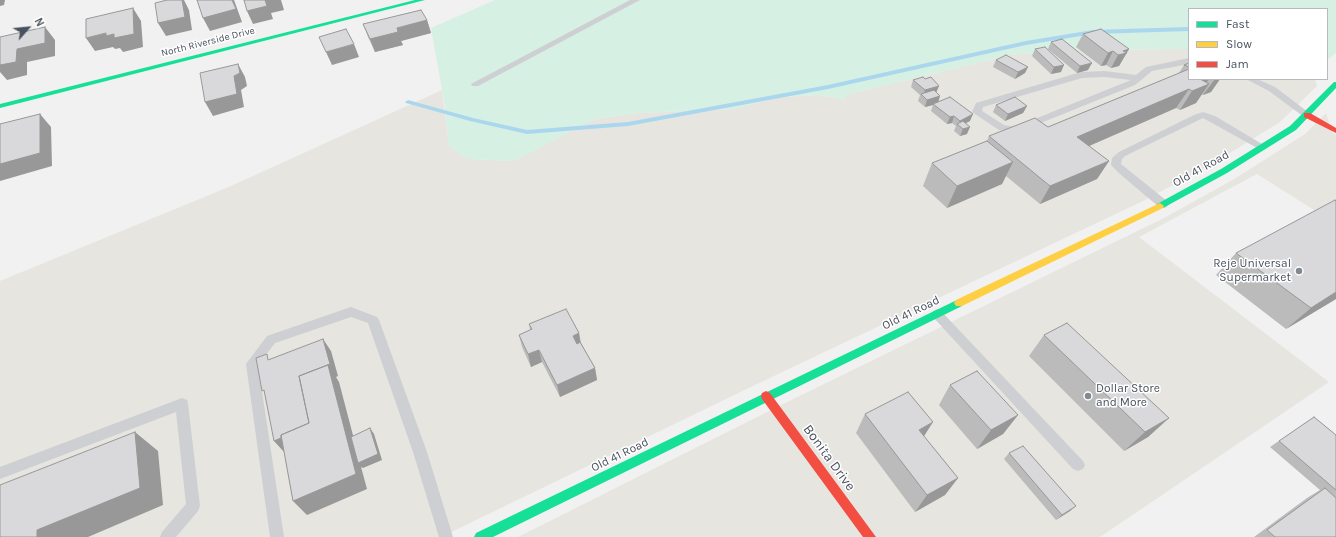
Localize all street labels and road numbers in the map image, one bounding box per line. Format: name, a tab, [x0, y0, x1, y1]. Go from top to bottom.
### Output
street label: North Riverside Drive	[160, 25, 256, 59]
street label: Old 41 Road	[1170, 148, 1232, 190]
street label: Old 41 Road	[880, 293, 942, 333]
street label: Bonita Drive	[799, 422, 859, 494]
street label: Old 41 Road	[589, 435, 651, 475]

